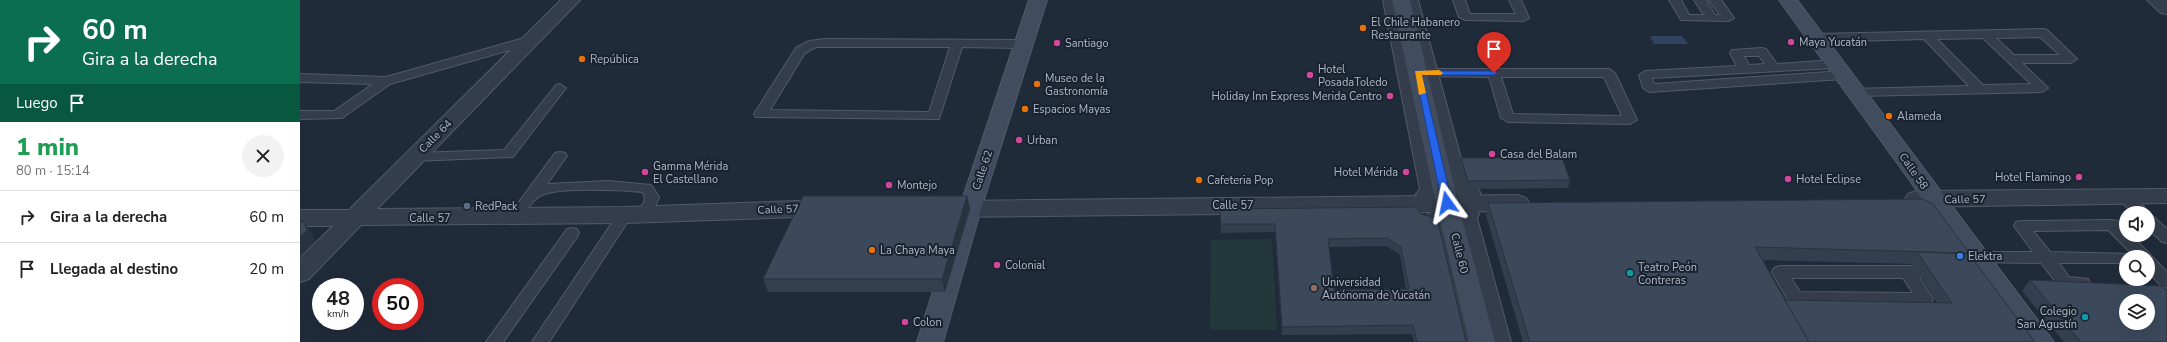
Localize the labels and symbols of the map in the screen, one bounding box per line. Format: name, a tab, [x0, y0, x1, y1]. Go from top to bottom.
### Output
place label: El Chile Habanero Restaurante	[1371, 15, 1460, 43]
marker: El Chile Habanero Restaurante	[1358, 23, 1368, 33]
pin	[1477, 32, 1511, 73]
place label: Maya Yucatán	[1799, 35, 1867, 50]
place label: Santiago	[1065, 36, 1109, 51]
marker: Maya Yucatán	[1786, 37, 1796, 47]
marker: Santiago	[1052, 38, 1062, 48]
place label: República	[590, 52, 639, 67]
marker: República	[577, 54, 587, 64]
place label: Hotel PosadaToledo	[1318, 62, 1388, 90]
marker: Hotel PosadaToledo	[1305, 70, 1315, 80]
place label: Museo de la Gastronomía	[1045, 71, 1108, 99]
marker: Museo de la Gastronomía	[1032, 79, 1042, 89]
place label: Holiday Inn Express Merida Centro	[1211, 89, 1382, 104]
marker: Holiday Inn Express Merida Centro	[1385, 91, 1395, 101]
place label: Espacios Mayas	[1033, 102, 1111, 117]
marker: Espacios Mayas	[1020, 104, 1030, 114]
place label: Alameda	[1897, 109, 1942, 124]
marker: Alameda	[1884, 111, 1894, 121]
street label: Calle 64	[415, 116, 456, 156]
place label: Urban	[1027, 133, 1057, 148]
marker: Urban	[1014, 135, 1024, 145]
place label: Casa del Balam	[1500, 147, 1577, 162]
street label: Calle 62	[969, 148, 996, 192]
marker: Casa del Balam	[1487, 149, 1497, 159]
street label: Calle 58	[1896, 150, 1932, 193]
place label: Gamma Mérida El Castellano	[653, 159, 728, 187]
place label: Hotel Mérida	[1334, 165, 1398, 180]
marker: Gamma Mérida El Castellano	[640, 167, 650, 177]
marker: Hotel Mérida	[1401, 167, 1411, 177]
place label: Hotel Flamingo	[1995, 170, 2071, 185]
place label: Hotel Eclipse	[1796, 172, 1861, 187]
marker: Hotel Flamingo	[2074, 172, 2084, 182]
place label: Cafeteria Pop	[1207, 173, 1273, 188]
marker: Hotel Eclipse	[1783, 174, 1793, 184]
marker: Cafeteria Pop	[1194, 175, 1204, 185]
place label: Montejo	[897, 178, 937, 193]
marker: Montejo	[884, 180, 894, 190]
position arrow	[1426, 182, 1468, 224]
street label: Calle 57	[1944, 192, 1986, 207]
street label: Calle 57	[1212, 198, 1254, 213]
place label: RedPack	[475, 199, 518, 214]
marker: RedPack	[462, 201, 472, 211]
street label: Calle 57	[757, 201, 799, 218]
street label: Calle 57	[409, 211, 451, 226]
street label: Calle 60	[1447, 231, 1472, 275]
place label: La Chaya Maya	[880, 243, 955, 258]
marker: La Chaya Maya	[867, 245, 877, 255]
place label: Elektra	[1968, 249, 2003, 264]
marker: Elektra	[1955, 251, 1965, 261]
place label: Colonial	[1005, 258, 1046, 273]
marker: Colonial	[992, 260, 1002, 270]
place label: Teatro Peón Contreras	[1638, 260, 1697, 288]
marker: Teatro Peón Contreras	[1625, 268, 1635, 278]
place label: Universidad Autónoma de Yucatán	[1322, 275, 1430, 303]
speed limit sign: 50	[372, 278, 424, 330]
marker: Universidad Autónoma de Yucatán	[1309, 283, 1319, 293]
place label: Colegio San Agustín	[2017, 304, 2077, 332]
marker: Colegio San Agustín	[2080, 312, 2090, 322]
place label: Colon	[913, 315, 942, 330]
marker: Colon	[900, 317, 910, 327]

